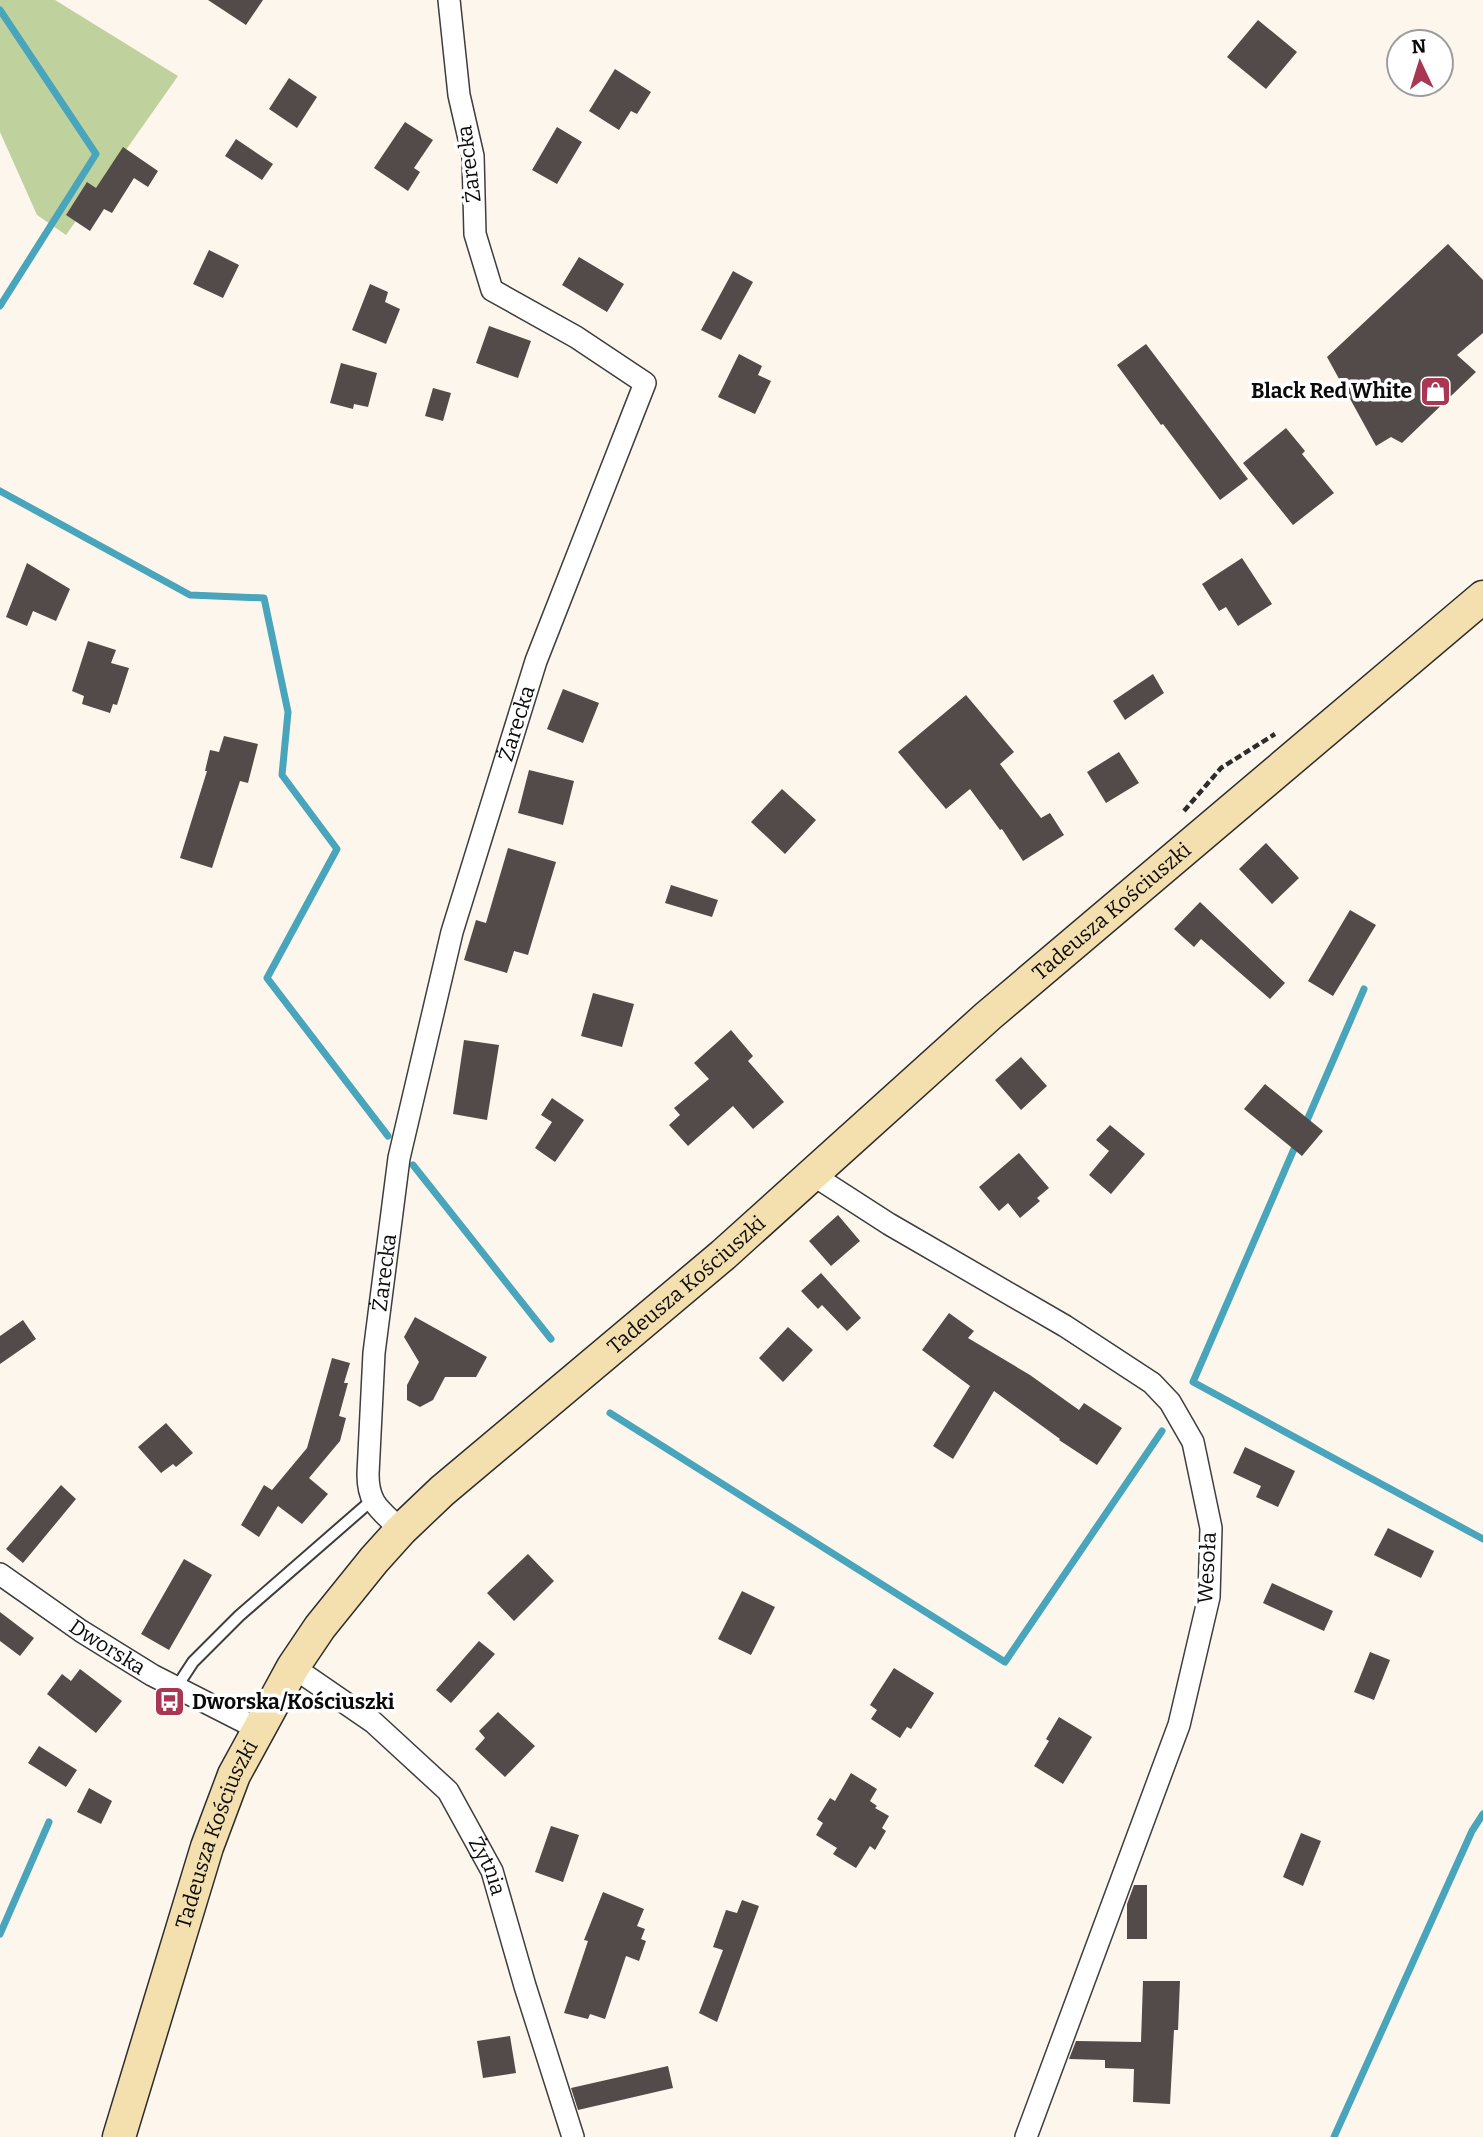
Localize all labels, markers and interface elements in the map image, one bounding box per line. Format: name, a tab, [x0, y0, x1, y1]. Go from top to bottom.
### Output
north arrow	[1385, 28, 1455, 98]
text: N	[1411, 35, 1427, 59]
street label: Żarecka	[451, 123, 487, 204]
shop icon: Black Red White	[1418, 374, 1452, 408]
place label: Black Red White	[1251, 378, 1412, 404]
street label: Żarecka	[493, 682, 541, 765]
street label: Tadeusza Kościuszki	[1027, 837, 1196, 986]
street label: Tadeusza Kościuszki	[602, 1210, 771, 1359]
street label: Żarecka	[366, 1232, 402, 1313]
street label: Wesoła	[1192, 1531, 1222, 1605]
street label: Dworska	[64, 1614, 151, 1681]
bus stop icon: Dworska/Kościuszki	[152, 1685, 186, 1719]
place label: Dworska/Kościuszki	[192, 1689, 395, 1715]
street label: Tadeusza Kościuszki	[170, 1736, 264, 1932]
street label: Żytnia	[463, 1832, 511, 1899]

